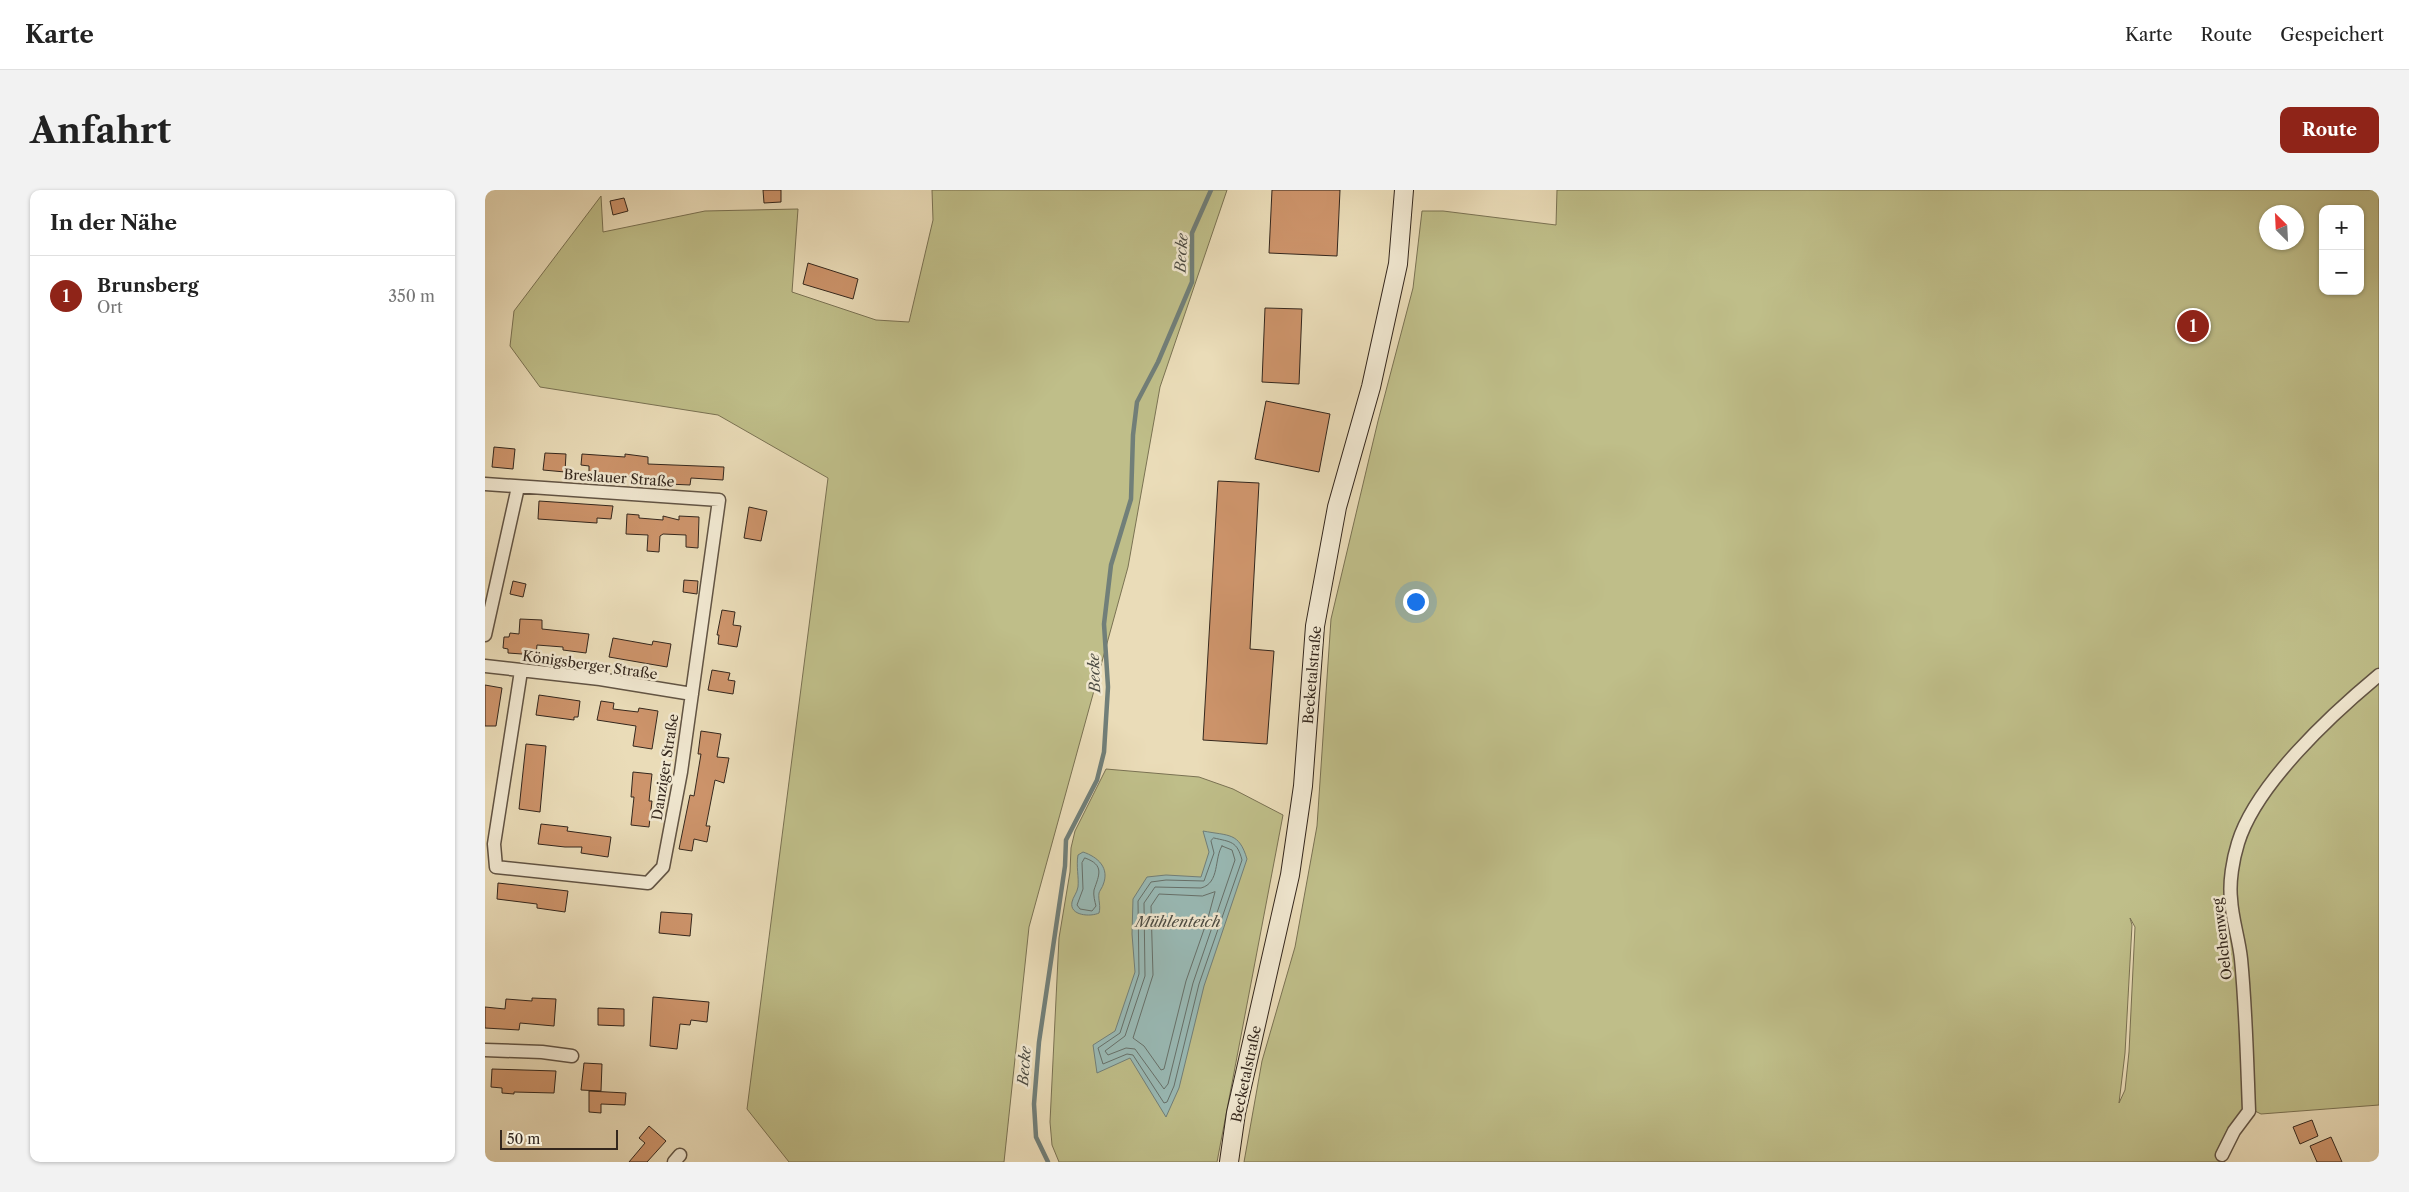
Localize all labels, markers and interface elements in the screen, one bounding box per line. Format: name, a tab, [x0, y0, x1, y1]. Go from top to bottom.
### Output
text: Karte	[25, 20, 94, 49]
text: Karte	[2125, 24, 2173, 46]
text: Route	[2201, 24, 2252, 46]
text: Gespeichert	[2280, 24, 2384, 46]
button: Route	[2280, 107, 2379, 153]
text: Anfahrt	[30, 109, 171, 152]
north arrow	[2259, 205, 2304, 250]
map controls	[2319, 205, 2364, 295]
button: +	[2319, 205, 2364, 250]
text: In der Nähe	[50, 210, 177, 235]
water label: Becke	[1170, 232, 1192, 274]
button: −	[2319, 250, 2364, 295]
text: Brunsberg	[97, 274, 199, 297]
text: 1	[62, 286, 70, 306]
text: 350 m	[388, 286, 435, 306]
text: Ort	[97, 297, 123, 317]
pin: 1	[2177, 307, 2209, 345]
street label: Breslauer Straße	[563, 465, 675, 491]
your location	[1403, 589, 1429, 615]
street label: Becketalstraße	[1299, 625, 1325, 725]
street label: Königsberger Straße	[521, 647, 659, 683]
water label: Becke	[1084, 652, 1104, 694]
street label: Danziger Straße	[648, 712, 682, 822]
street label: Oelchenweg	[2208, 896, 2236, 981]
water label: Mühlenteich	[1133, 912, 1221, 931]
street label: Becketalstraße	[1227, 1024, 1265, 1124]
water label: Becke	[1013, 1045, 1035, 1087]
scale bar	[500, 1127, 617, 1150]
text: 50 m	[507, 1130, 540, 1148]

